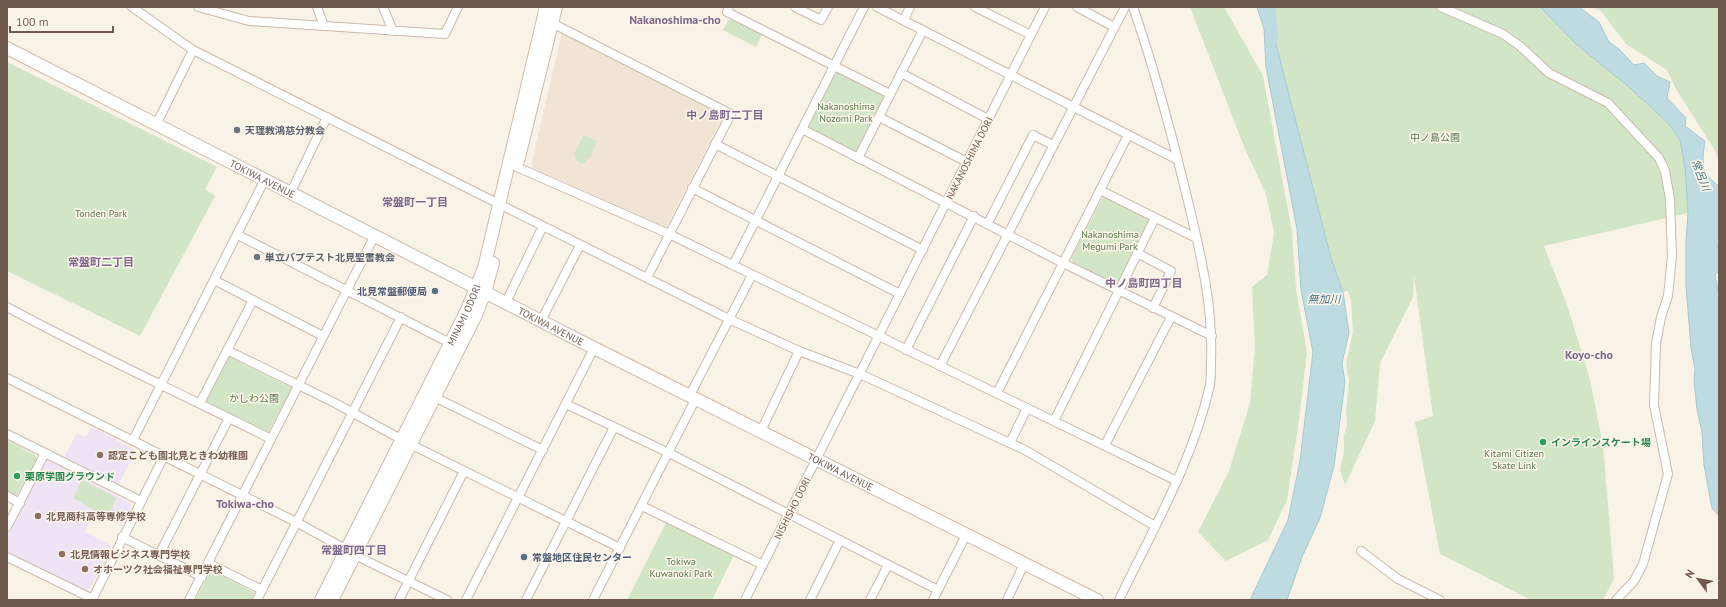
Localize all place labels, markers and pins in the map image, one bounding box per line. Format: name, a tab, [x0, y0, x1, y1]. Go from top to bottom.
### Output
place label: 天理教鴻慈分教会	[245, 124, 325, 137]
marker: 天理教鴻慈分教会	[232, 125, 242, 135]
place label: 単立バプテスト北見聖書教会	[265, 251, 395, 264]
marker: 単立バプテスト北見聖書教会	[252, 252, 262, 262]
place label: 北見常盤郵便局	[357, 285, 427, 298]
marker: 北見常盤郵便局	[430, 286, 440, 296]
place label: インラインスケート場	[1551, 436, 1651, 449]
marker: インラインスケート場	[1538, 437, 1548, 447]
place label: 認定こども園北見ときわ幼稚園	[108, 449, 248, 462]
marker: 認定こども園北見ときわ幼稚園	[95, 450, 105, 460]
place label: 栗原学園グラウンド	[25, 470, 115, 483]
marker: 栗原学園グラウンド	[12, 471, 22, 481]
place label: 北見商科高等専修学校	[46, 510, 146, 523]
marker: 北見商科高等専修学校	[33, 511, 43, 521]
place label: 北見情報ビジネス専門学校	[70, 548, 190, 561]
marker: 北見情報ビジネス専門学校	[57, 549, 67, 559]
place label: 常盤地区住民センター	[532, 551, 632, 564]
marker: 常盤地区住民センター	[519, 552, 529, 562]
place label: オホーツク社会福祉専門学校	[93, 563, 223, 576]
marker: オホーツク社会福祉専門学校	[80, 564, 90, 574]

